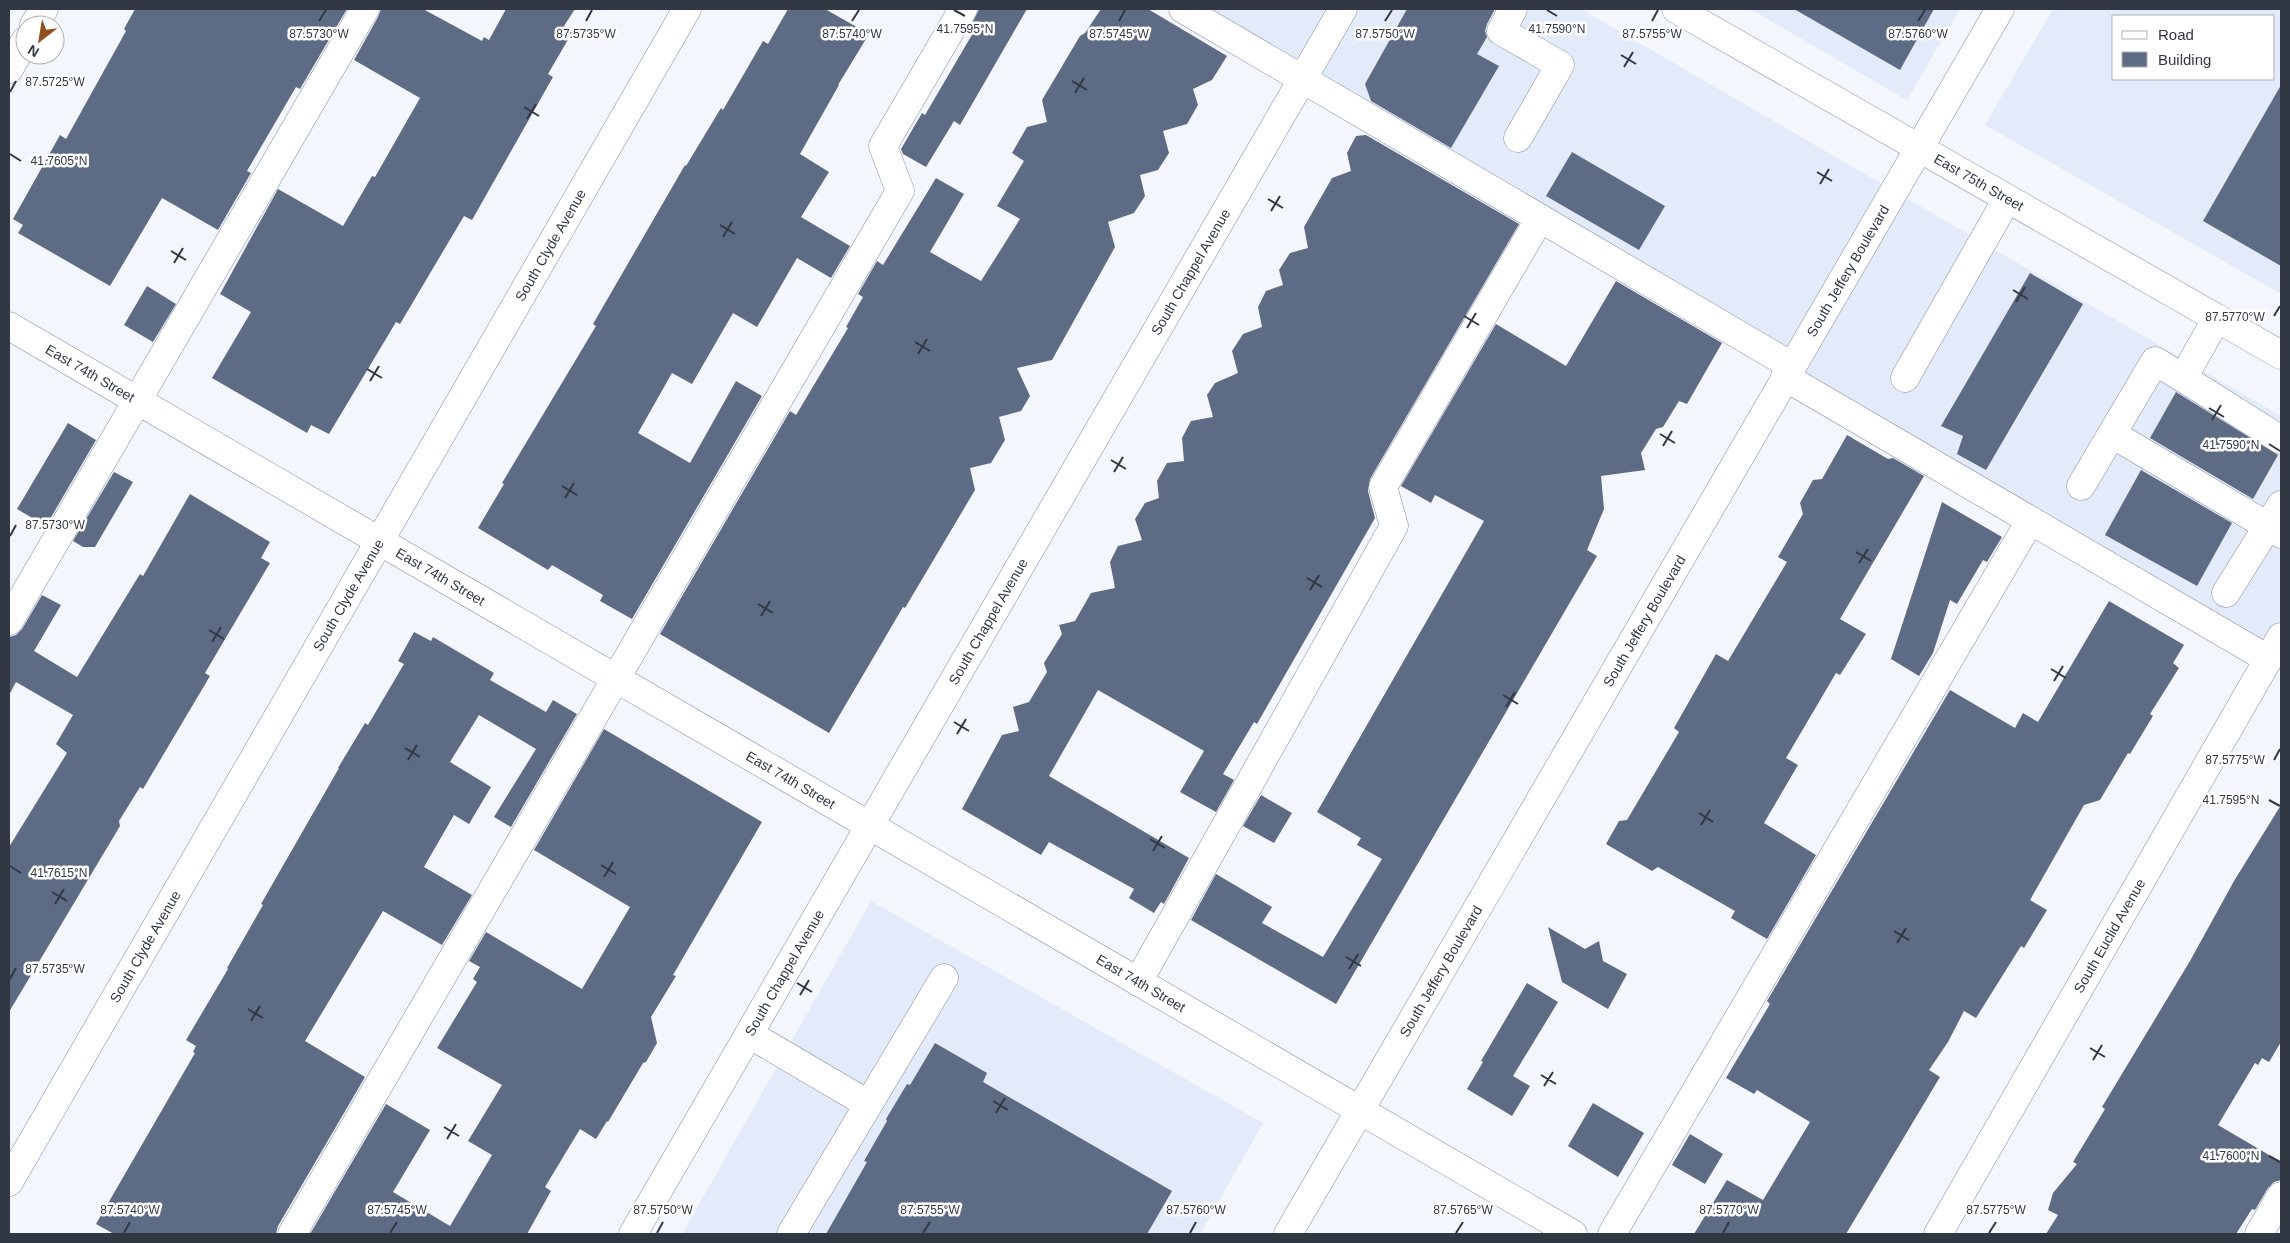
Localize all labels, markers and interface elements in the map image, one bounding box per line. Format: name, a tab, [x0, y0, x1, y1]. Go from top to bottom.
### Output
north arrow	[15, 15, 65, 65]
legend	[2112, 15, 2275, 80]
text: 41.7595°N	[937, 22, 993, 36]
text: 41.7590°N	[1529, 22, 1585, 36]
text: Road	[2158, 26, 2194, 43]
text: 87.5730°W	[289, 27, 349, 41]
text: 87.5735°W	[556, 27, 616, 41]
text: 87.5740°W	[822, 27, 882, 41]
text: 87.5745°W	[1089, 27, 1149, 41]
text: 87.5750°W	[1355, 27, 1415, 41]
text: 87.5755°W	[1622, 27, 1682, 41]
text: 87.5760°W	[1888, 27, 1948, 41]
text: N	[25, 42, 42, 61]
text: Building	[2158, 51, 2211, 68]
text: 87.5725°W	[25, 75, 85, 89]
street label: East 75th Street	[1931, 150, 2027, 214]
text: 41.7605°N	[31, 154, 87, 168]
street label: South Clyde Avenue	[512, 186, 589, 304]
street label: South Jeffery Boulevard	[1803, 202, 1892, 339]
street label: South Chappel Avenue	[1148, 206, 1234, 338]
text: 87.5770°W	[2205, 310, 2265, 324]
street label: East 74th Street	[43, 341, 138, 405]
text: 41.7590°N	[2203, 438, 2259, 452]
text: 87.5730°W	[25, 518, 85, 532]
street label: South Clyde Avenue	[310, 536, 387, 654]
street label: East 74th Street	[393, 544, 488, 609]
street label: South Jeffery Boulevard	[1600, 552, 1689, 690]
street label: South Chappel Avenue	[945, 555, 1031, 687]
street label: East 74th Street	[743, 748, 838, 812]
text: 87.5775°W	[2205, 753, 2265, 767]
text: 41.7595°N	[2203, 793, 2259, 807]
text: 41.7615°N	[31, 866, 87, 880]
street label: South Euclid Avenue	[2070, 876, 2149, 996]
street label: South Clyde Avenue	[106, 887, 184, 1005]
street label: South Jeffery Boulevard	[1396, 903, 1485, 1040]
street label: South Chappel Avenue	[742, 907, 827, 1039]
street label: East 74th Street	[1094, 951, 1189, 1015]
text: 87.5735°W	[25, 962, 85, 976]
text: 41.7600°N	[2203, 1149, 2259, 1163]
text: 87.5740°W	[100, 1203, 160, 1217]
text: 87.5745°W	[367, 1203, 427, 1217]
text: 87.5750°W	[633, 1203, 693, 1217]
text: 87.5755°W	[900, 1203, 960, 1217]
text: 87.5760°W	[1166, 1203, 1226, 1217]
text: 87.5765°W	[1433, 1203, 1493, 1217]
text: 87.5770°W	[1699, 1203, 1759, 1217]
text: 87.5775°W	[1966, 1203, 2026, 1217]

